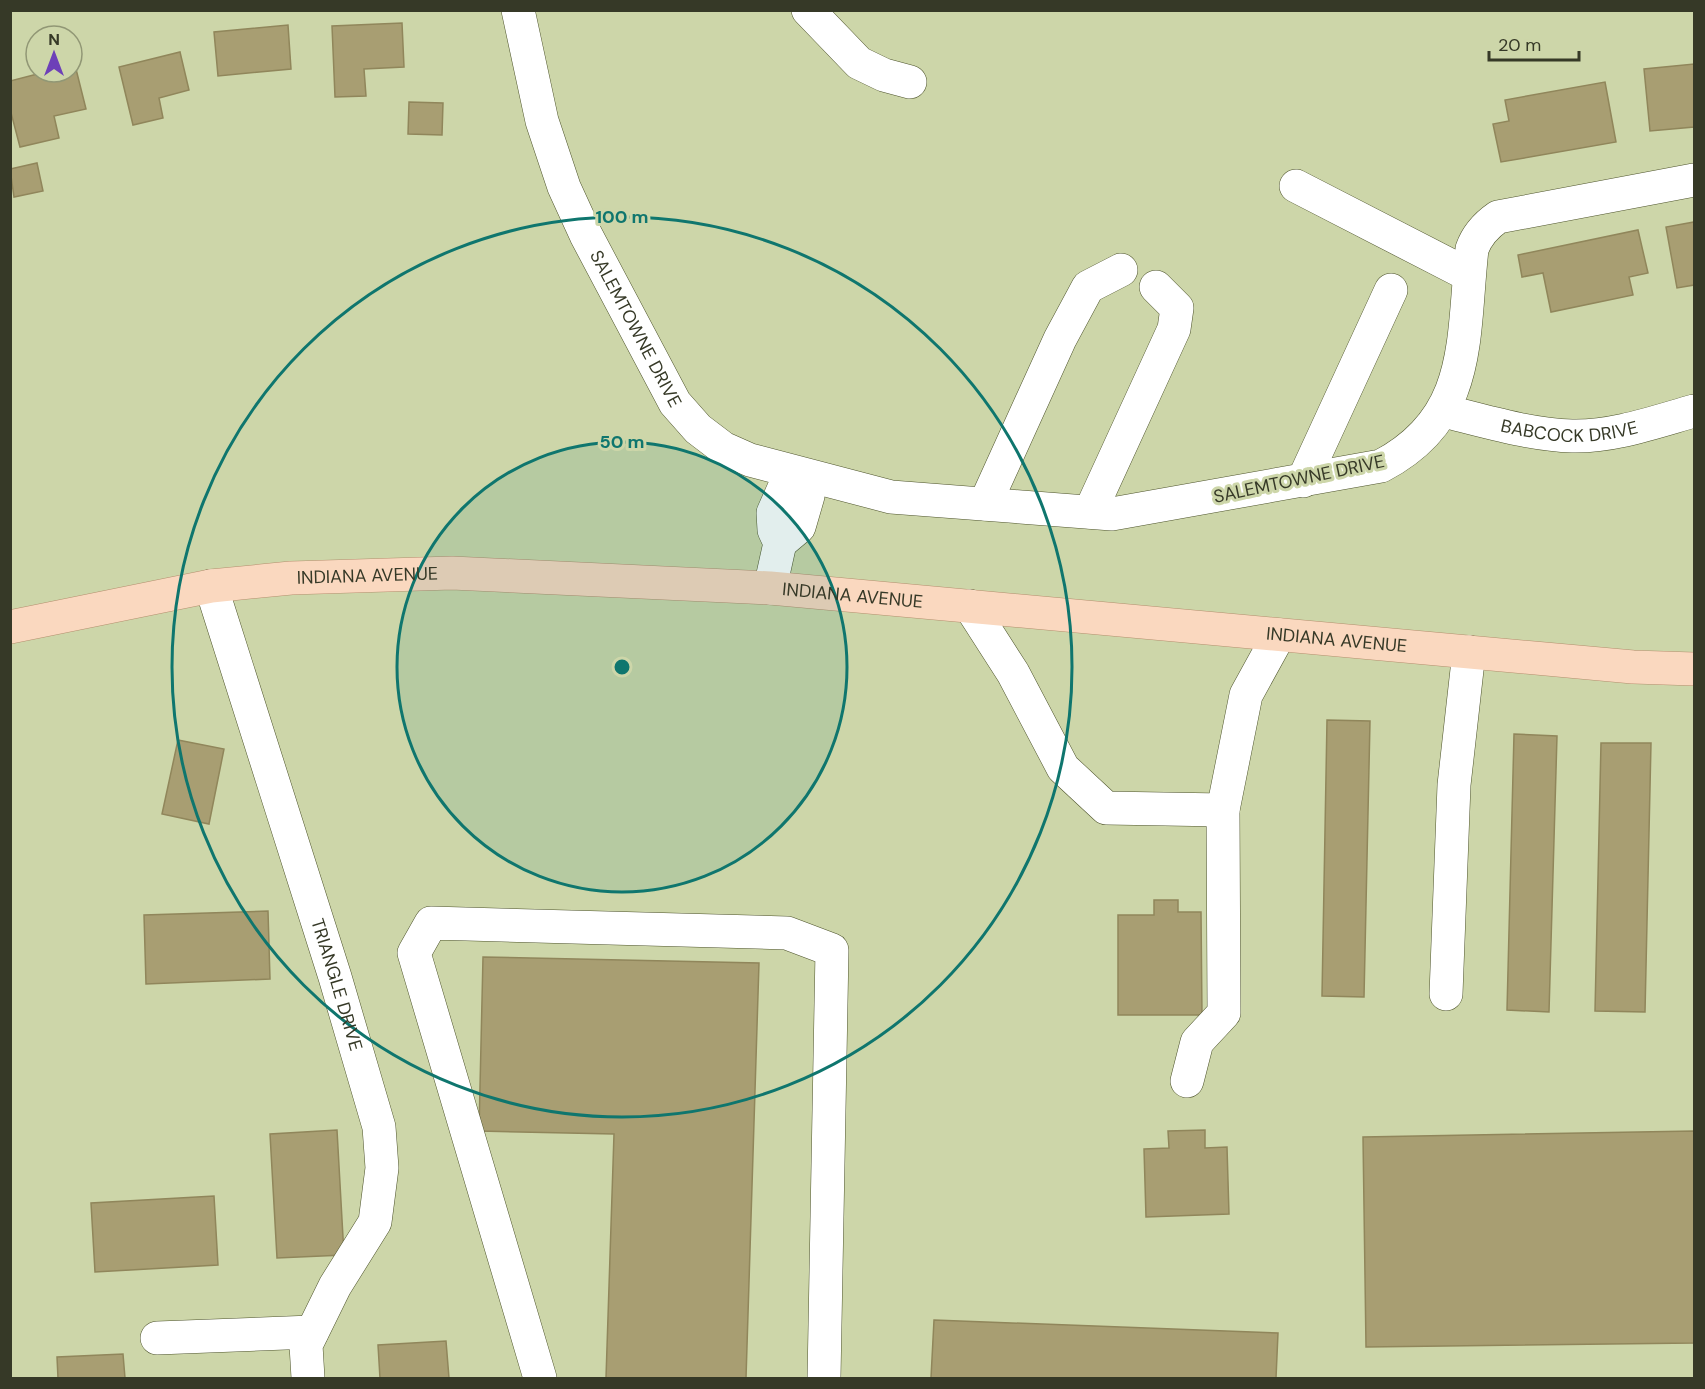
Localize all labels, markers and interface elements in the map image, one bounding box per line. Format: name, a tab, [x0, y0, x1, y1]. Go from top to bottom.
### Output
north arrow	[24, 24, 84, 84]
scale bar	[1489, 24, 1579, 62]
text: N	[48, 29, 60, 50]
text: 20 m	[1498, 33, 1541, 57]
text: 100 m	[595, 205, 649, 229]
street label: SALEMTOWNE DRIVE	[584, 246, 687, 411]
street label: BABCOCK DRIVE	[1499, 414, 1640, 448]
text: 50 m	[599, 430, 645, 454]
street label: SALEMTOWNE DRIVE	[1211, 449, 1387, 509]
street label: INDIANA AVENUE	[296, 561, 438, 590]
street label: INDIANA AVENUE	[781, 577, 924, 614]
street label: INDIANA AVENUE	[1265, 621, 1408, 658]
centre of rings	[612, 657, 632, 677]
street label: TRIANGLE DRIVE	[305, 915, 368, 1054]

